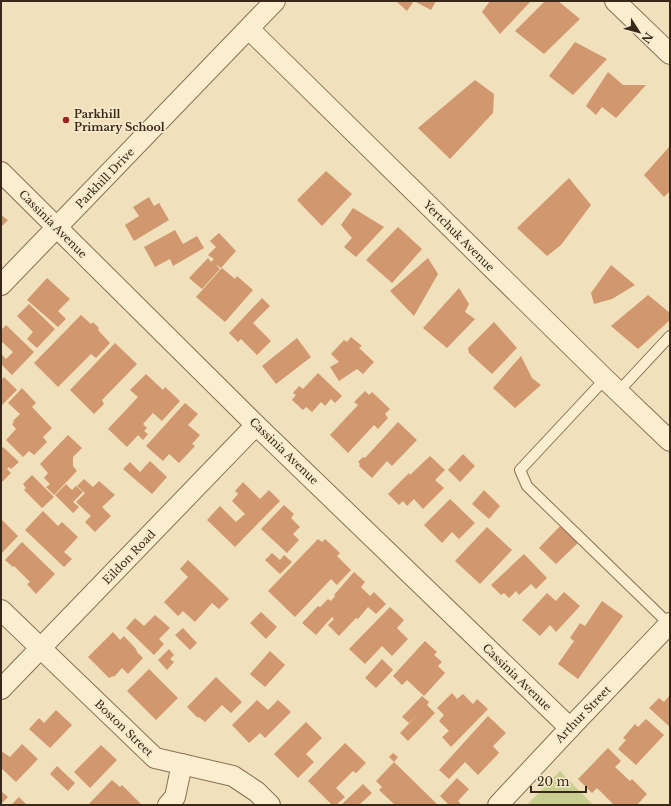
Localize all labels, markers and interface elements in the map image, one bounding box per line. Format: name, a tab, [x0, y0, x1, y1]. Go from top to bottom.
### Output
north arrow	[619, 12, 659, 52]
text: N	[638, 30, 656, 47]
place label: Parkhill Primary School	[74, 107, 165, 134]
marker: Parkhill Primary School	[61, 115, 71, 125]
street label: Parkhill Drive	[73, 145, 137, 211]
street label: Cassinia Avenue	[16, 187, 90, 261]
street label: Yertchuk Avenue	[420, 197, 497, 274]
street label: Cassinia Avenue	[247, 415, 321, 487]
street label: Eildon Road	[100, 527, 159, 587]
street label: Cassinia Avenue	[480, 641, 554, 713]
street label: Arthur Street	[552, 682, 614, 746]
street label: Boston Street	[92, 697, 157, 760]
scale bar	[531, 768, 586, 794]
text: 20 m	[537, 774, 569, 789]

